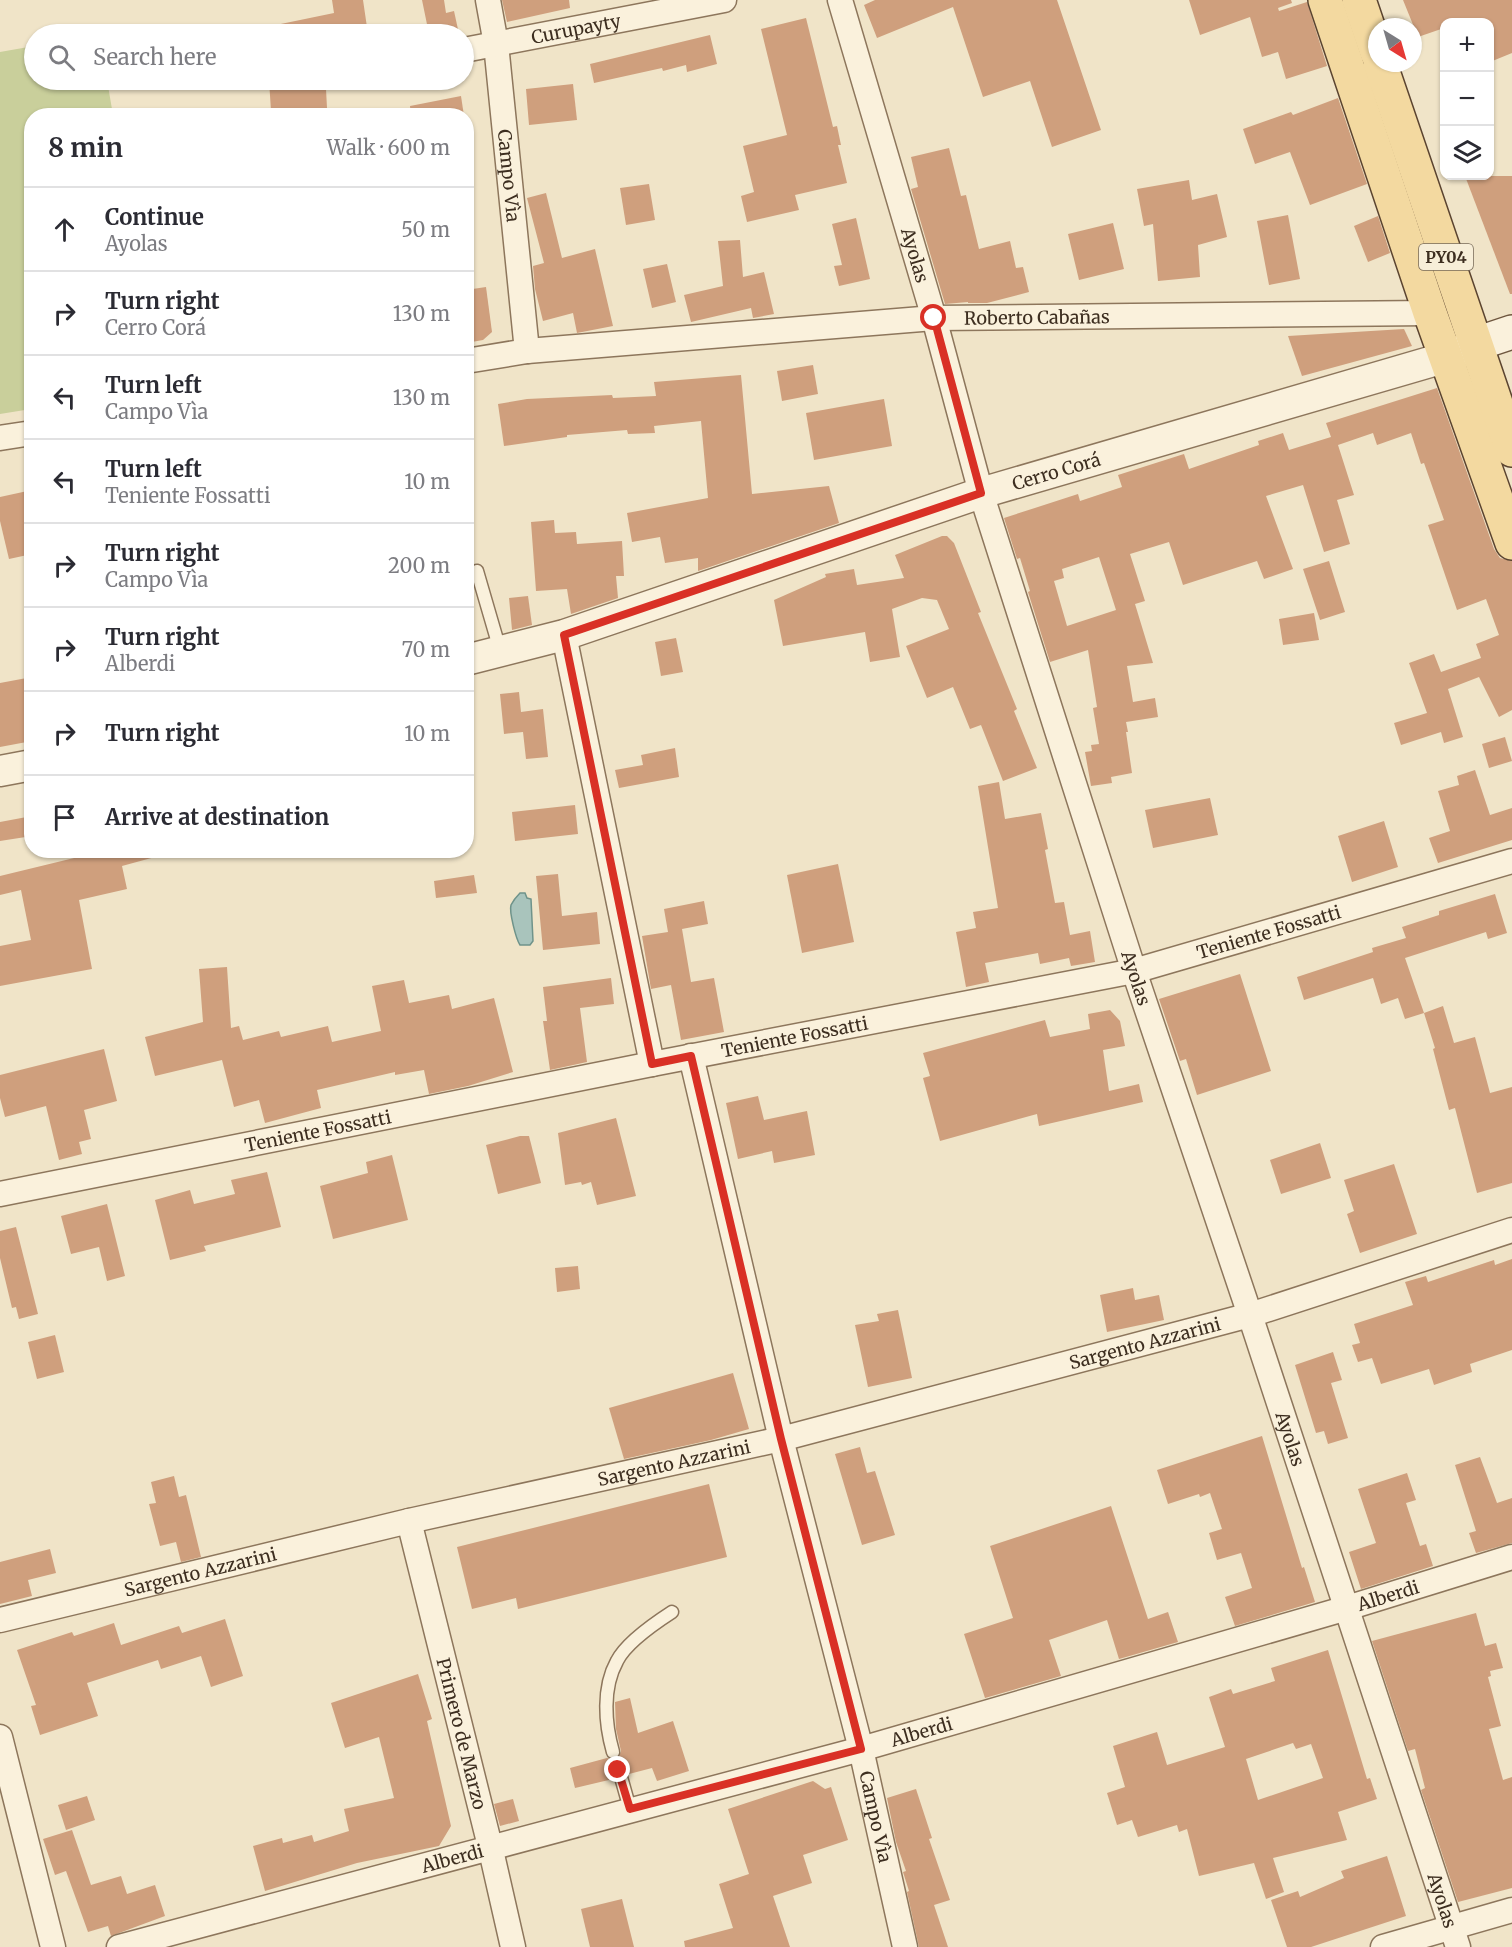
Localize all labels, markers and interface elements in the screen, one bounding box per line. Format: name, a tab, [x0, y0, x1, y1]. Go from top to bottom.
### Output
street label: Curupayty	[529, 9, 623, 48]
north arrow	[1368, 18, 1422, 72]
map controls	[1440, 18, 1494, 180]
button: +	[1440, 18, 1494, 72]
search box	[24, 24, 474, 90]
icon: search	[45, 41, 78, 74]
text: Search here	[93, 43, 216, 71]
button: −	[1440, 72, 1494, 126]
button: layers	[1440, 126, 1494, 180]
street label: Campo Vìa	[493, 128, 525, 223]
text: 8 min	[48, 131, 123, 164]
text: Walk · 600 m	[327, 135, 450, 160]
text: Continue	[105, 203, 204, 231]
icon: ahead	[48, 213, 81, 246]
text: 50 m	[401, 217, 450, 242]
street label: Ayolas	[896, 224, 934, 286]
text: Ayolas	[105, 231, 168, 256]
road number: PY04	[1419, 244, 1473, 270]
text: Turn right	[105, 287, 219, 315]
icon: right	[48, 297, 81, 330]
text: 130 m	[393, 301, 450, 326]
route start	[920, 304, 946, 330]
street label: Roberto Cabañas	[964, 305, 1110, 329]
text: Cerro Corá	[105, 315, 206, 340]
text: Turn left	[105, 371, 202, 399]
icon: left	[48, 381, 81, 414]
text: 130 m	[393, 385, 450, 410]
text: Campo Vìa	[105, 399, 208, 424]
street label: Cerro Corá	[1009, 447, 1103, 495]
text: Turn left	[105, 455, 202, 483]
icon: left	[48, 465, 81, 498]
text: 10 m	[404, 469, 450, 494]
text: Teniente Fossatti	[105, 483, 270, 508]
text: Turn right	[105, 539, 219, 567]
icon: right	[48, 549, 81, 582]
text: 200 m	[388, 553, 450, 578]
text: Campo Vìa	[105, 567, 208, 592]
text: Turn right	[105, 623, 219, 651]
icon: right	[48, 633, 81, 666]
text: 70 m	[402, 637, 450, 662]
text: Alberdi	[105, 651, 175, 676]
icon: right	[48, 717, 81, 750]
text: Turn right	[105, 719, 219, 747]
text: 10 m	[404, 721, 450, 746]
icon: arrive	[48, 801, 81, 834]
text: Arrive at destination	[105, 803, 329, 831]
street label: Teniente Fossatti	[1194, 900, 1344, 964]
street label: Ayolas	[1116, 947, 1156, 1008]
street label: Teniente Fossatti	[719, 1011, 870, 1062]
street label: Teniente Fossatti	[242, 1105, 393, 1156]
street label: Sargento Azzarini	[1066, 1312, 1223, 1374]
street label: Ayolas	[1271, 1407, 1311, 1469]
street label: Sargento Azzarini	[595, 1435, 753, 1491]
street label: Sargento Azzarini	[122, 1542, 279, 1601]
street label: Alberdi	[1353, 1575, 1422, 1616]
street label: Primero de Marzo	[432, 1655, 492, 1812]
street label: Alberdi	[887, 1712, 955, 1752]
route end	[604, 1756, 630, 1782]
street label: Campo Vìa	[855, 1769, 897, 1865]
street label: Alberdi	[418, 1839, 486, 1878]
street label: Ayolas	[1423, 1869, 1462, 1931]

